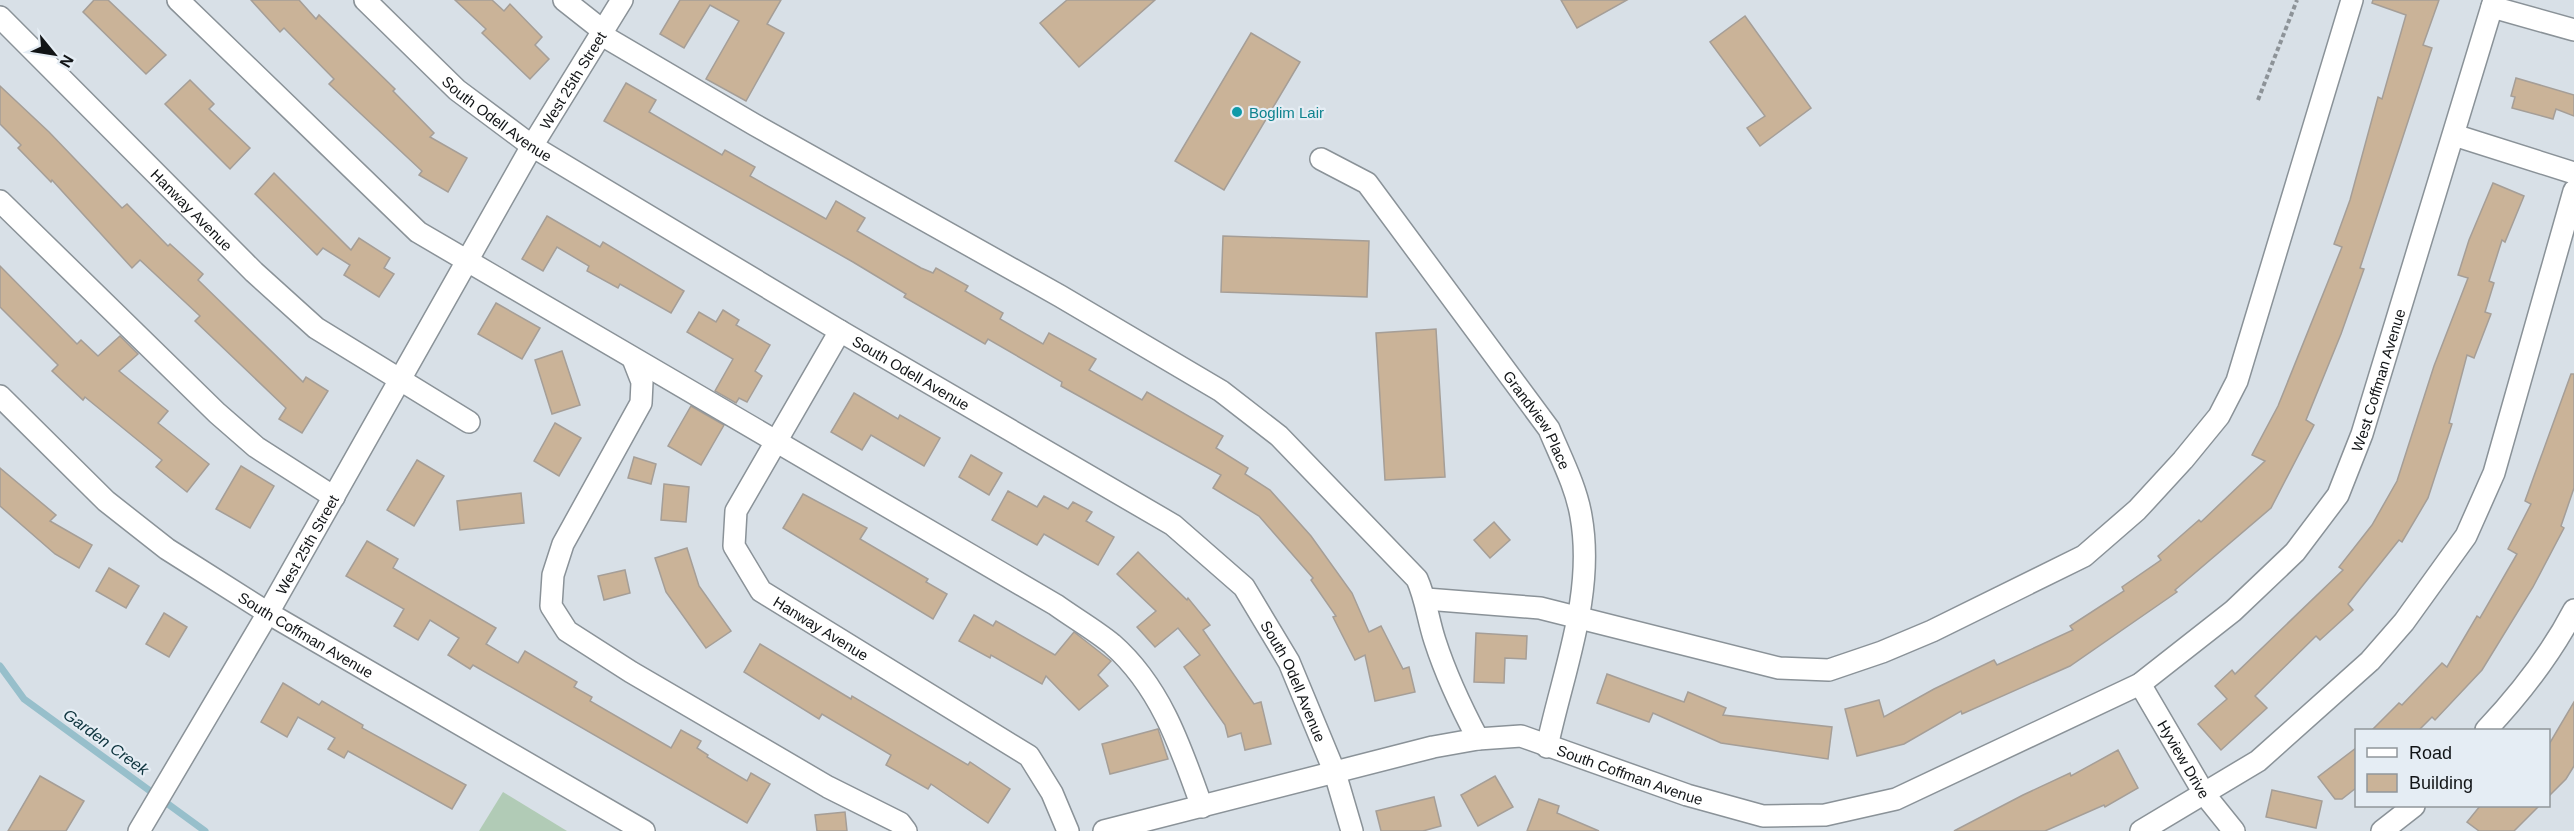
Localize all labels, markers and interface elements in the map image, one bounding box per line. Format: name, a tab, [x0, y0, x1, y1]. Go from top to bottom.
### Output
north arrow	[24, 24, 84, 84]
street label: West 25th Street	[536, 28, 609, 132]
text: N	[56, 52, 77, 71]
street label: South Odell Avenue	[439, 72, 555, 165]
place label: Boglim Lair	[1249, 104, 1324, 121]
marker: Boglim Lair	[1230, 105, 1244, 119]
street label: Hanway Avenue	[148, 165, 236, 254]
street label: West Coffman Avenue	[2348, 307, 2408, 454]
street label: South Odell Avenue	[850, 332, 973, 413]
street label: Grandview Place	[1500, 367, 1574, 472]
street label: West 25th Street	[272, 491, 342, 597]
street label: South Coffman Avenue	[235, 588, 377, 681]
street label: Hanway Avenue	[771, 592, 872, 664]
street label: South Odell Avenue	[1258, 617, 1330, 744]
water label: Garden Creek	[60, 706, 152, 779]
street label: Hyview Drive	[2155, 717, 2213, 801]
legend	[2355, 729, 2550, 807]
street label: South Coffman Avenue	[1555, 741, 1705, 808]
text: Road	[2409, 743, 2452, 763]
text: Building	[2409, 773, 2473, 793]

